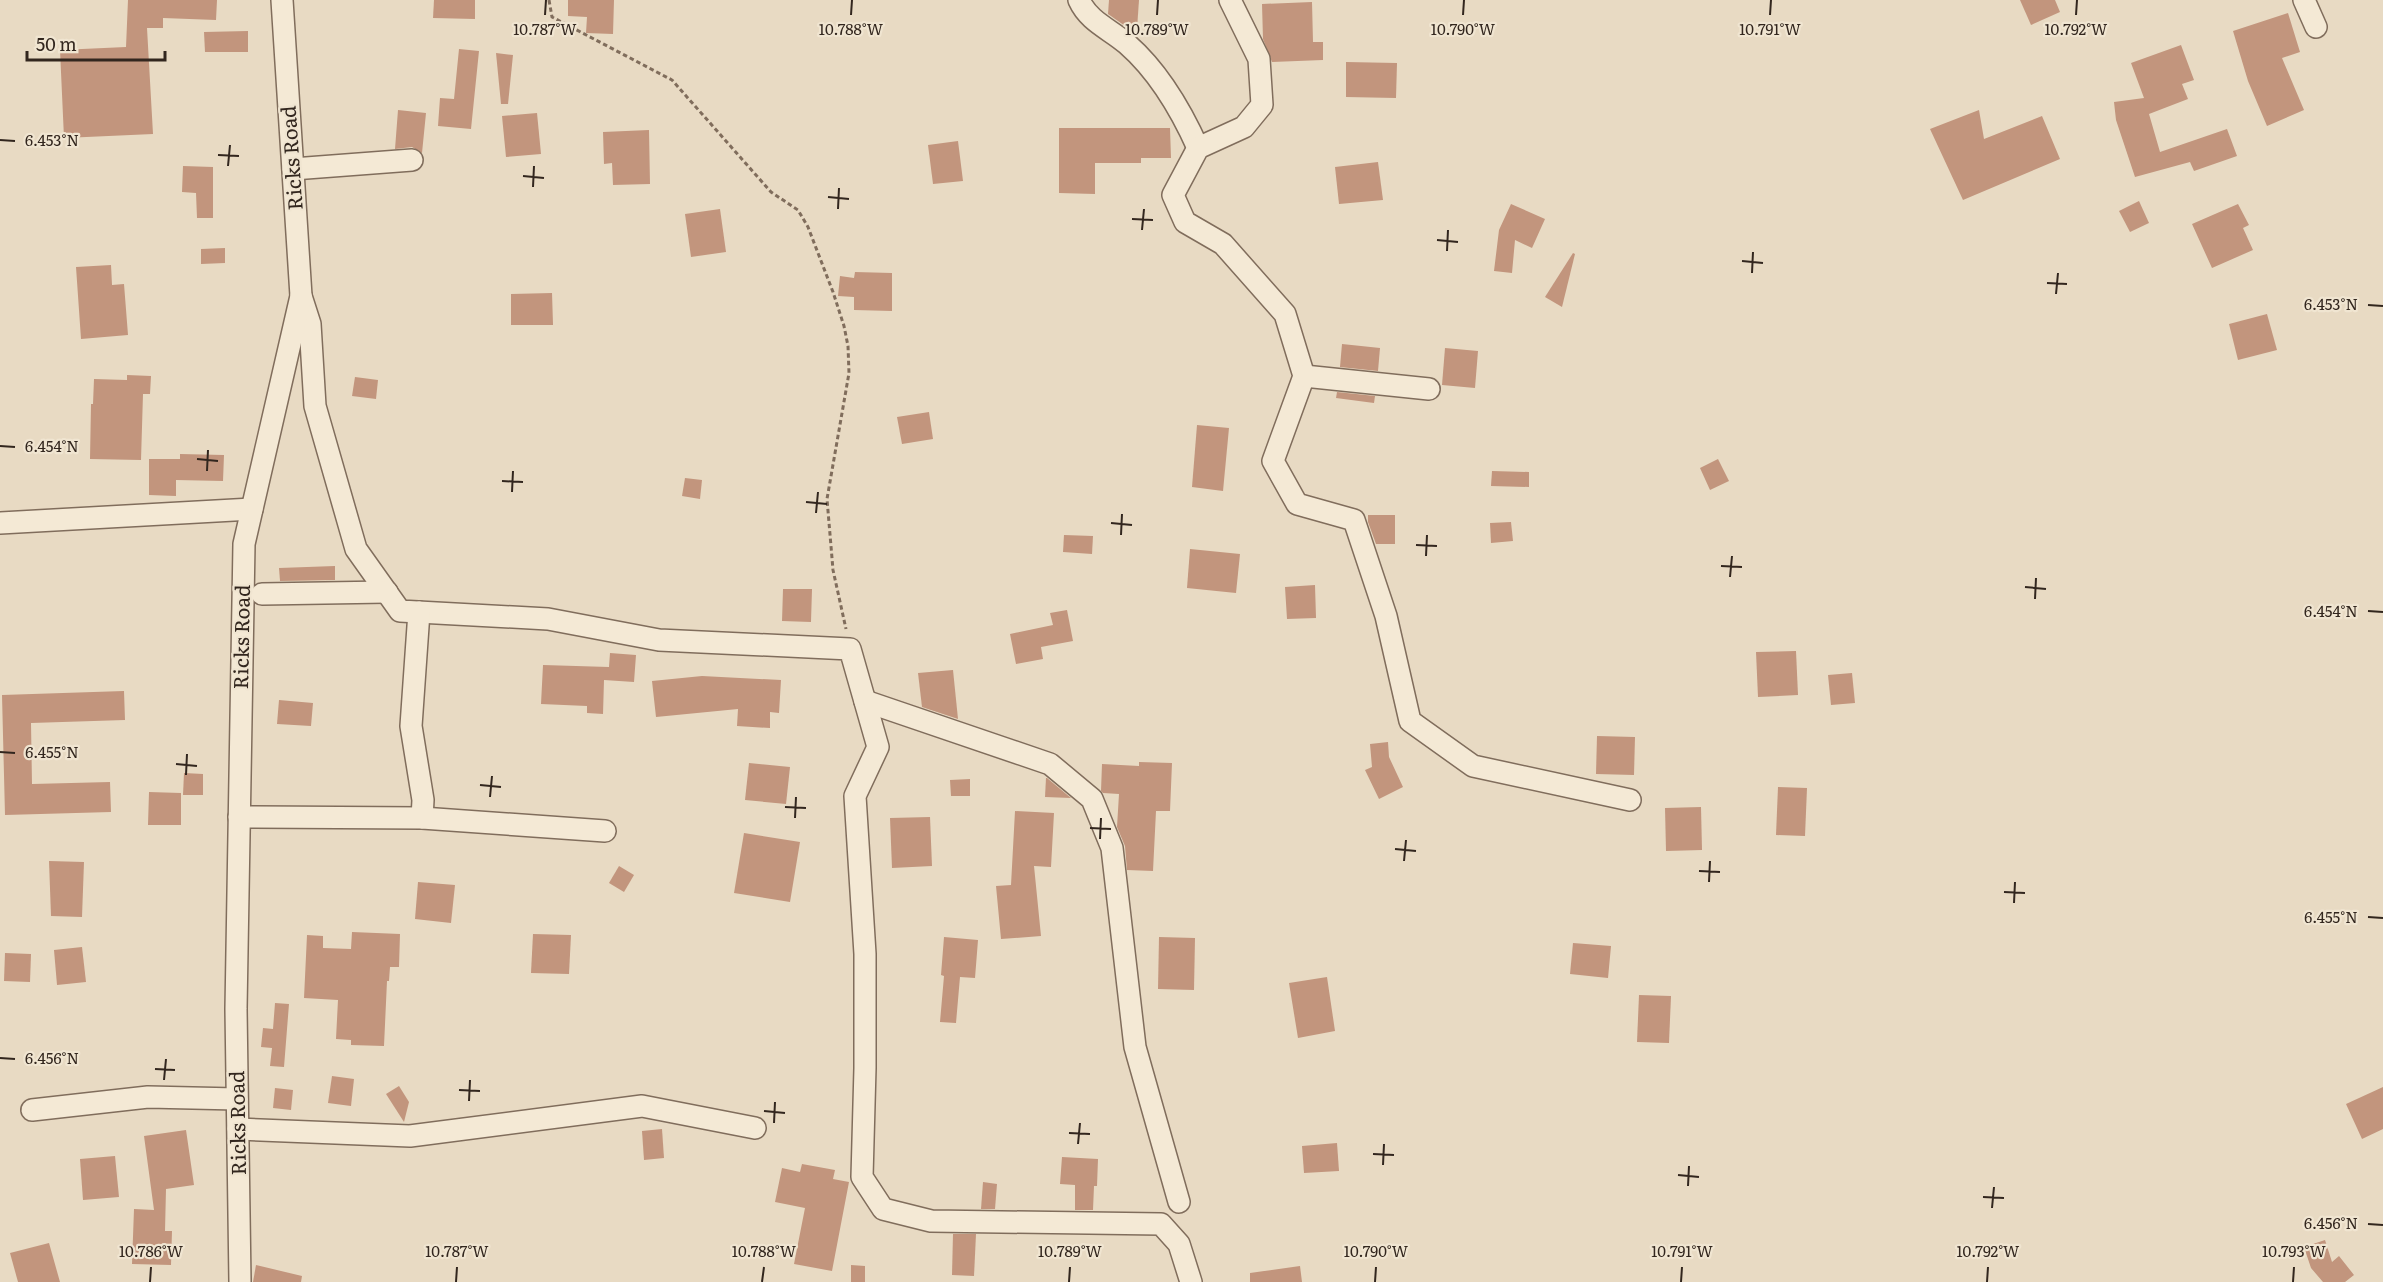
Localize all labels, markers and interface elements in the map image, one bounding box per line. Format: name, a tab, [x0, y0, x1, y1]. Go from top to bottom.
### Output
text: 10.787°W	[513, 17, 577, 40]
text: 10.788°W	[819, 17, 884, 40]
text: 10.789°W	[1125, 17, 1190, 40]
text: 10.790°W	[1431, 17, 1496, 40]
text: 10.791°W	[1739, 17, 1801, 40]
text: 10.792°W	[2044, 17, 2108, 40]
scale bar	[27, 24, 165, 62]
text: 50 m	[36, 30, 77, 57]
street label: Ricks Road	[271, 105, 309, 211]
text: 6.453°N	[25, 128, 79, 151]
text: 6.453°N	[2304, 292, 2358, 315]
text: 6.454°N	[25, 434, 79, 457]
street label: Ricks Road	[224, 584, 256, 690]
text: 6.454°N	[2304, 599, 2358, 622]
text: 6.455°N	[25, 740, 79, 763]
text: 6.455°N	[2304, 905, 2358, 928]
text: 6.456°N	[25, 1046, 79, 1069]
street label: Ricks Road	[220, 1070, 252, 1176]
text: 6.456°N	[2304, 1211, 2358, 1234]
text: 10.786°W	[119, 1239, 184, 1262]
text: 10.787°W	[425, 1239, 489, 1262]
text: 10.788°W	[732, 1239, 797, 1262]
text: 10.789°W	[1038, 1239, 1103, 1262]
text: 10.790°W	[1344, 1239, 1409, 1262]
text: 10.791°W	[1651, 1239, 1713, 1262]
text: 10.792°W	[1956, 1239, 2020, 1262]
text: 10.793°W	[2262, 1239, 2327, 1262]

